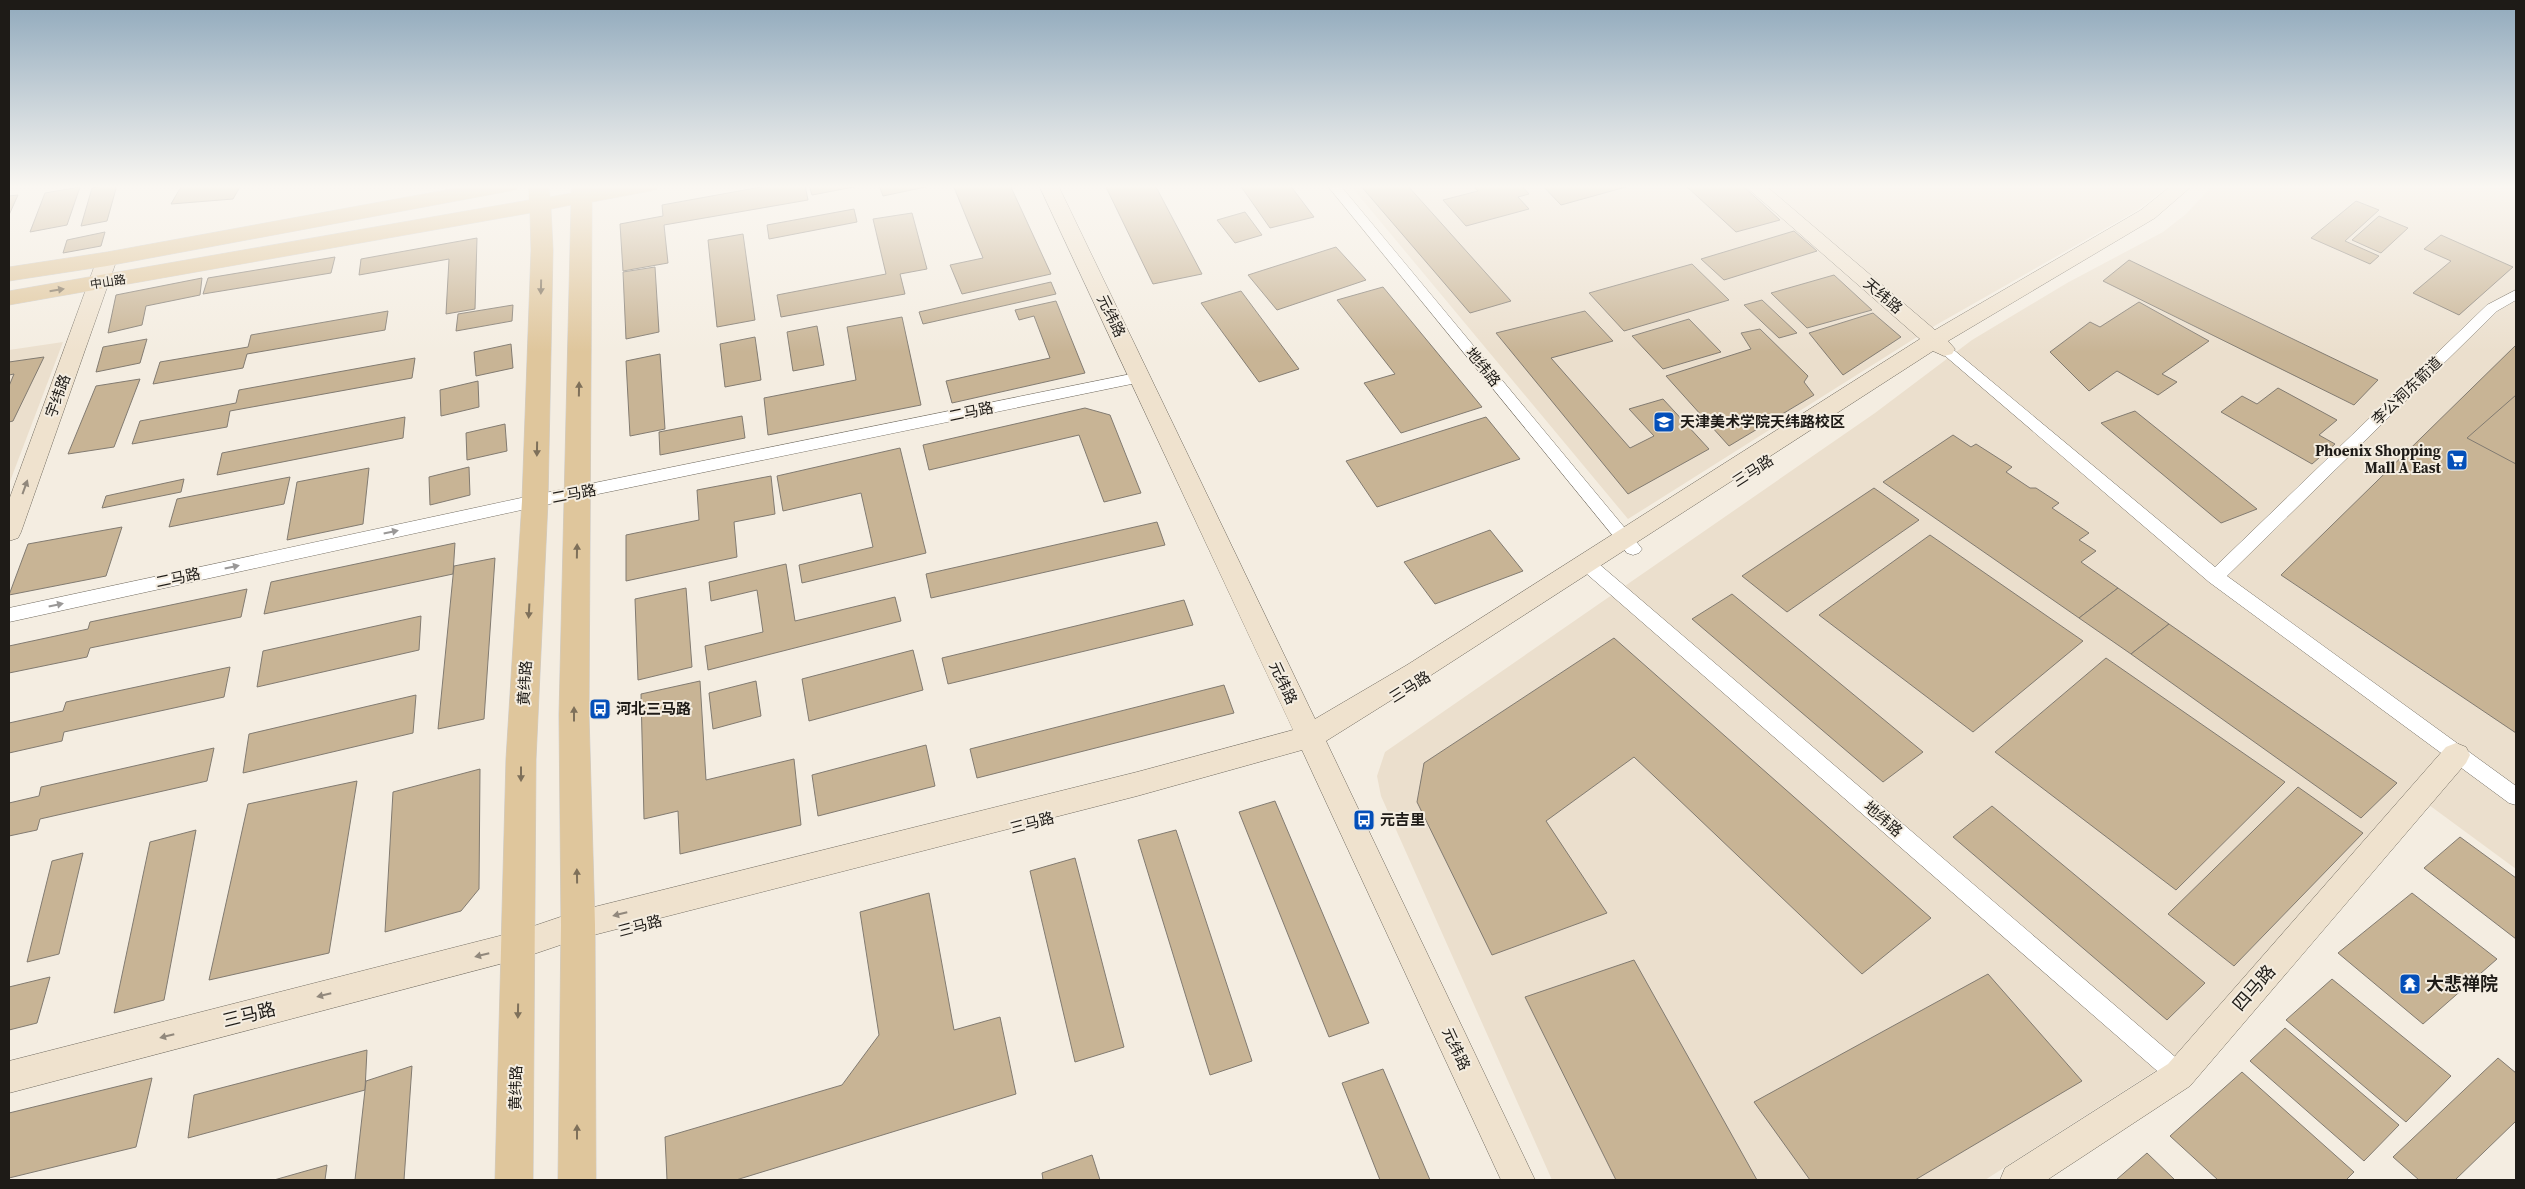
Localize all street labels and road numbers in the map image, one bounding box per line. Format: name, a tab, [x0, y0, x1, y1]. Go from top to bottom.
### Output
street label: 中山路	[89, 271, 127, 293]
street label: 天纬路	[1859, 273, 1907, 318]
street label: 元纬路	[1092, 291, 1131, 341]
street label: 地纬路	[1461, 343, 1506, 391]
street label: 李公祠东箭道	[2367, 352, 2446, 429]
street label: 宇纬路	[40, 371, 75, 421]
street label: 二马路	[947, 397, 995, 426]
street label: 三马路	[1728, 450, 1777, 492]
street label: 二马路	[550, 479, 598, 508]
street label: 二马路	[154, 563, 202, 592]
street label: 元纬路	[1264, 658, 1302, 708]
street label: 黄纬路	[513, 660, 536, 706]
street label: 三马路	[1385, 666, 1434, 707]
street label: 地纬路	[1859, 796, 1907, 841]
street label: 三马路	[1007, 807, 1056, 838]
street label: 三马路	[615, 910, 664, 941]
street label: 四马路	[2226, 959, 2281, 1016]
street label: 三马路	[220, 996, 278, 1033]
street label: 元纬路	[1437, 1024, 1475, 1074]
street label: 黄纬路	[505, 1065, 526, 1111]

